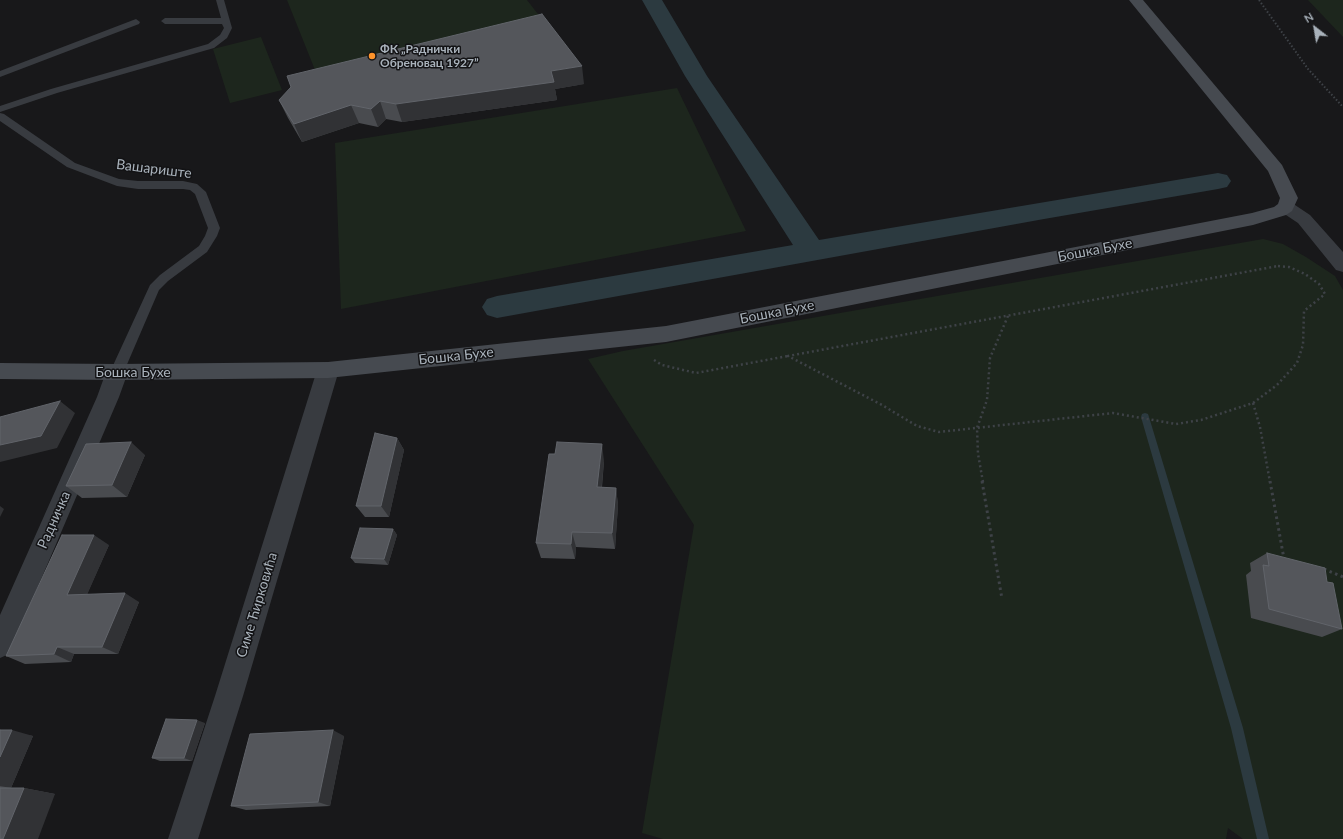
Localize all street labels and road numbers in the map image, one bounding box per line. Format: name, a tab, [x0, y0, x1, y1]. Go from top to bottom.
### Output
street label: Вашариште	[115, 156, 193, 182]
street label: Бошка Бухе	[1056, 235, 1134, 265]
street label: Бошка Бухе	[738, 297, 816, 327]
street label: Бошка Бухе	[418, 344, 494, 368]
street label: Бошка Бухе	[95, 364, 171, 380]
street label: Радничка	[34, 489, 74, 551]
street label: Симе Ћирковића	[233, 550, 281, 660]

